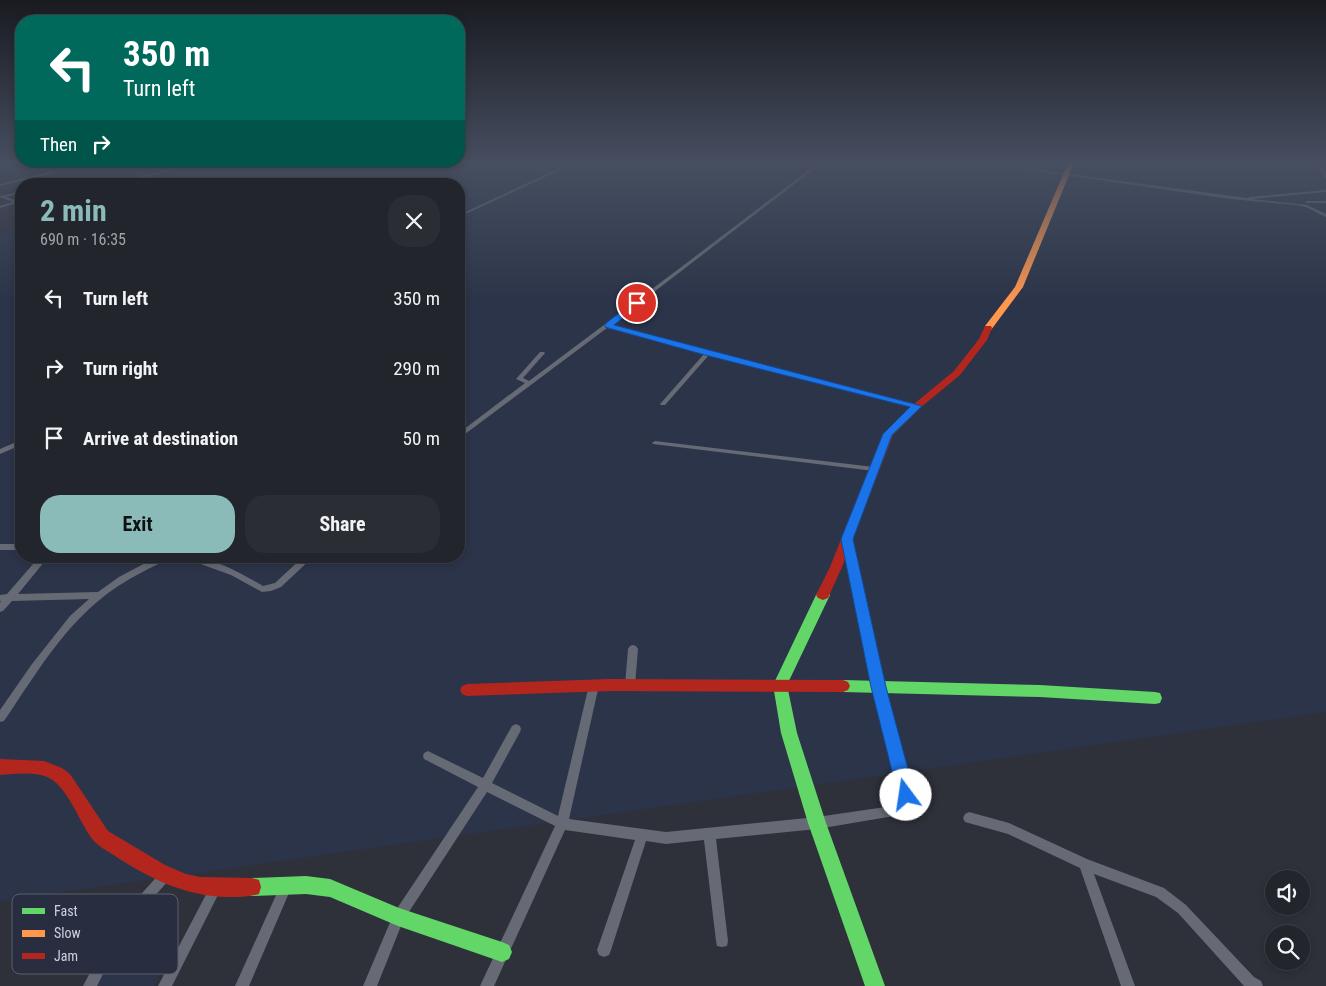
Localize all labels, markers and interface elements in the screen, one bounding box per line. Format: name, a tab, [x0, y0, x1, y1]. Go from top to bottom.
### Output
text: 350 m	[123, 34, 210, 75]
icon: left	[40, 35, 105, 100]
text: Turn left	[123, 76, 195, 101]
icon: right	[87, 130, 115, 158]
text: Then	[40, 133, 77, 156]
text: 2 min	[40, 193, 107, 228]
button: close	[388, 195, 440, 247]
text: 690 m · 16:35	[40, 230, 126, 249]
pin	[616, 282, 658, 324]
icon: left	[40, 284, 68, 312]
text: Turn left	[83, 287, 148, 310]
text: 350 m	[393, 287, 440, 310]
icon: arrive	[623, 289, 651, 317]
icon: right	[40, 354, 68, 382]
text: Turn right	[83, 357, 158, 380]
text: 290 m	[393, 357, 440, 380]
icon: arrive	[40, 424, 68, 452]
text: Arrive at destination	[83, 427, 238, 450]
text: 50 m	[403, 427, 440, 450]
button: Exit	[40, 495, 235, 553]
button: Share	[245, 495, 440, 553]
position arrow	[879, 768, 931, 820]
map controls	[1265, 870, 1310, 970]
button: sound	[1265, 870, 1310, 915]
legend	[12, 894, 178, 974]
text: Fast	[54, 903, 78, 919]
text: Slow	[54, 925, 81, 941]
button: search	[1265, 925, 1310, 970]
text: Jam	[54, 948, 78, 964]

